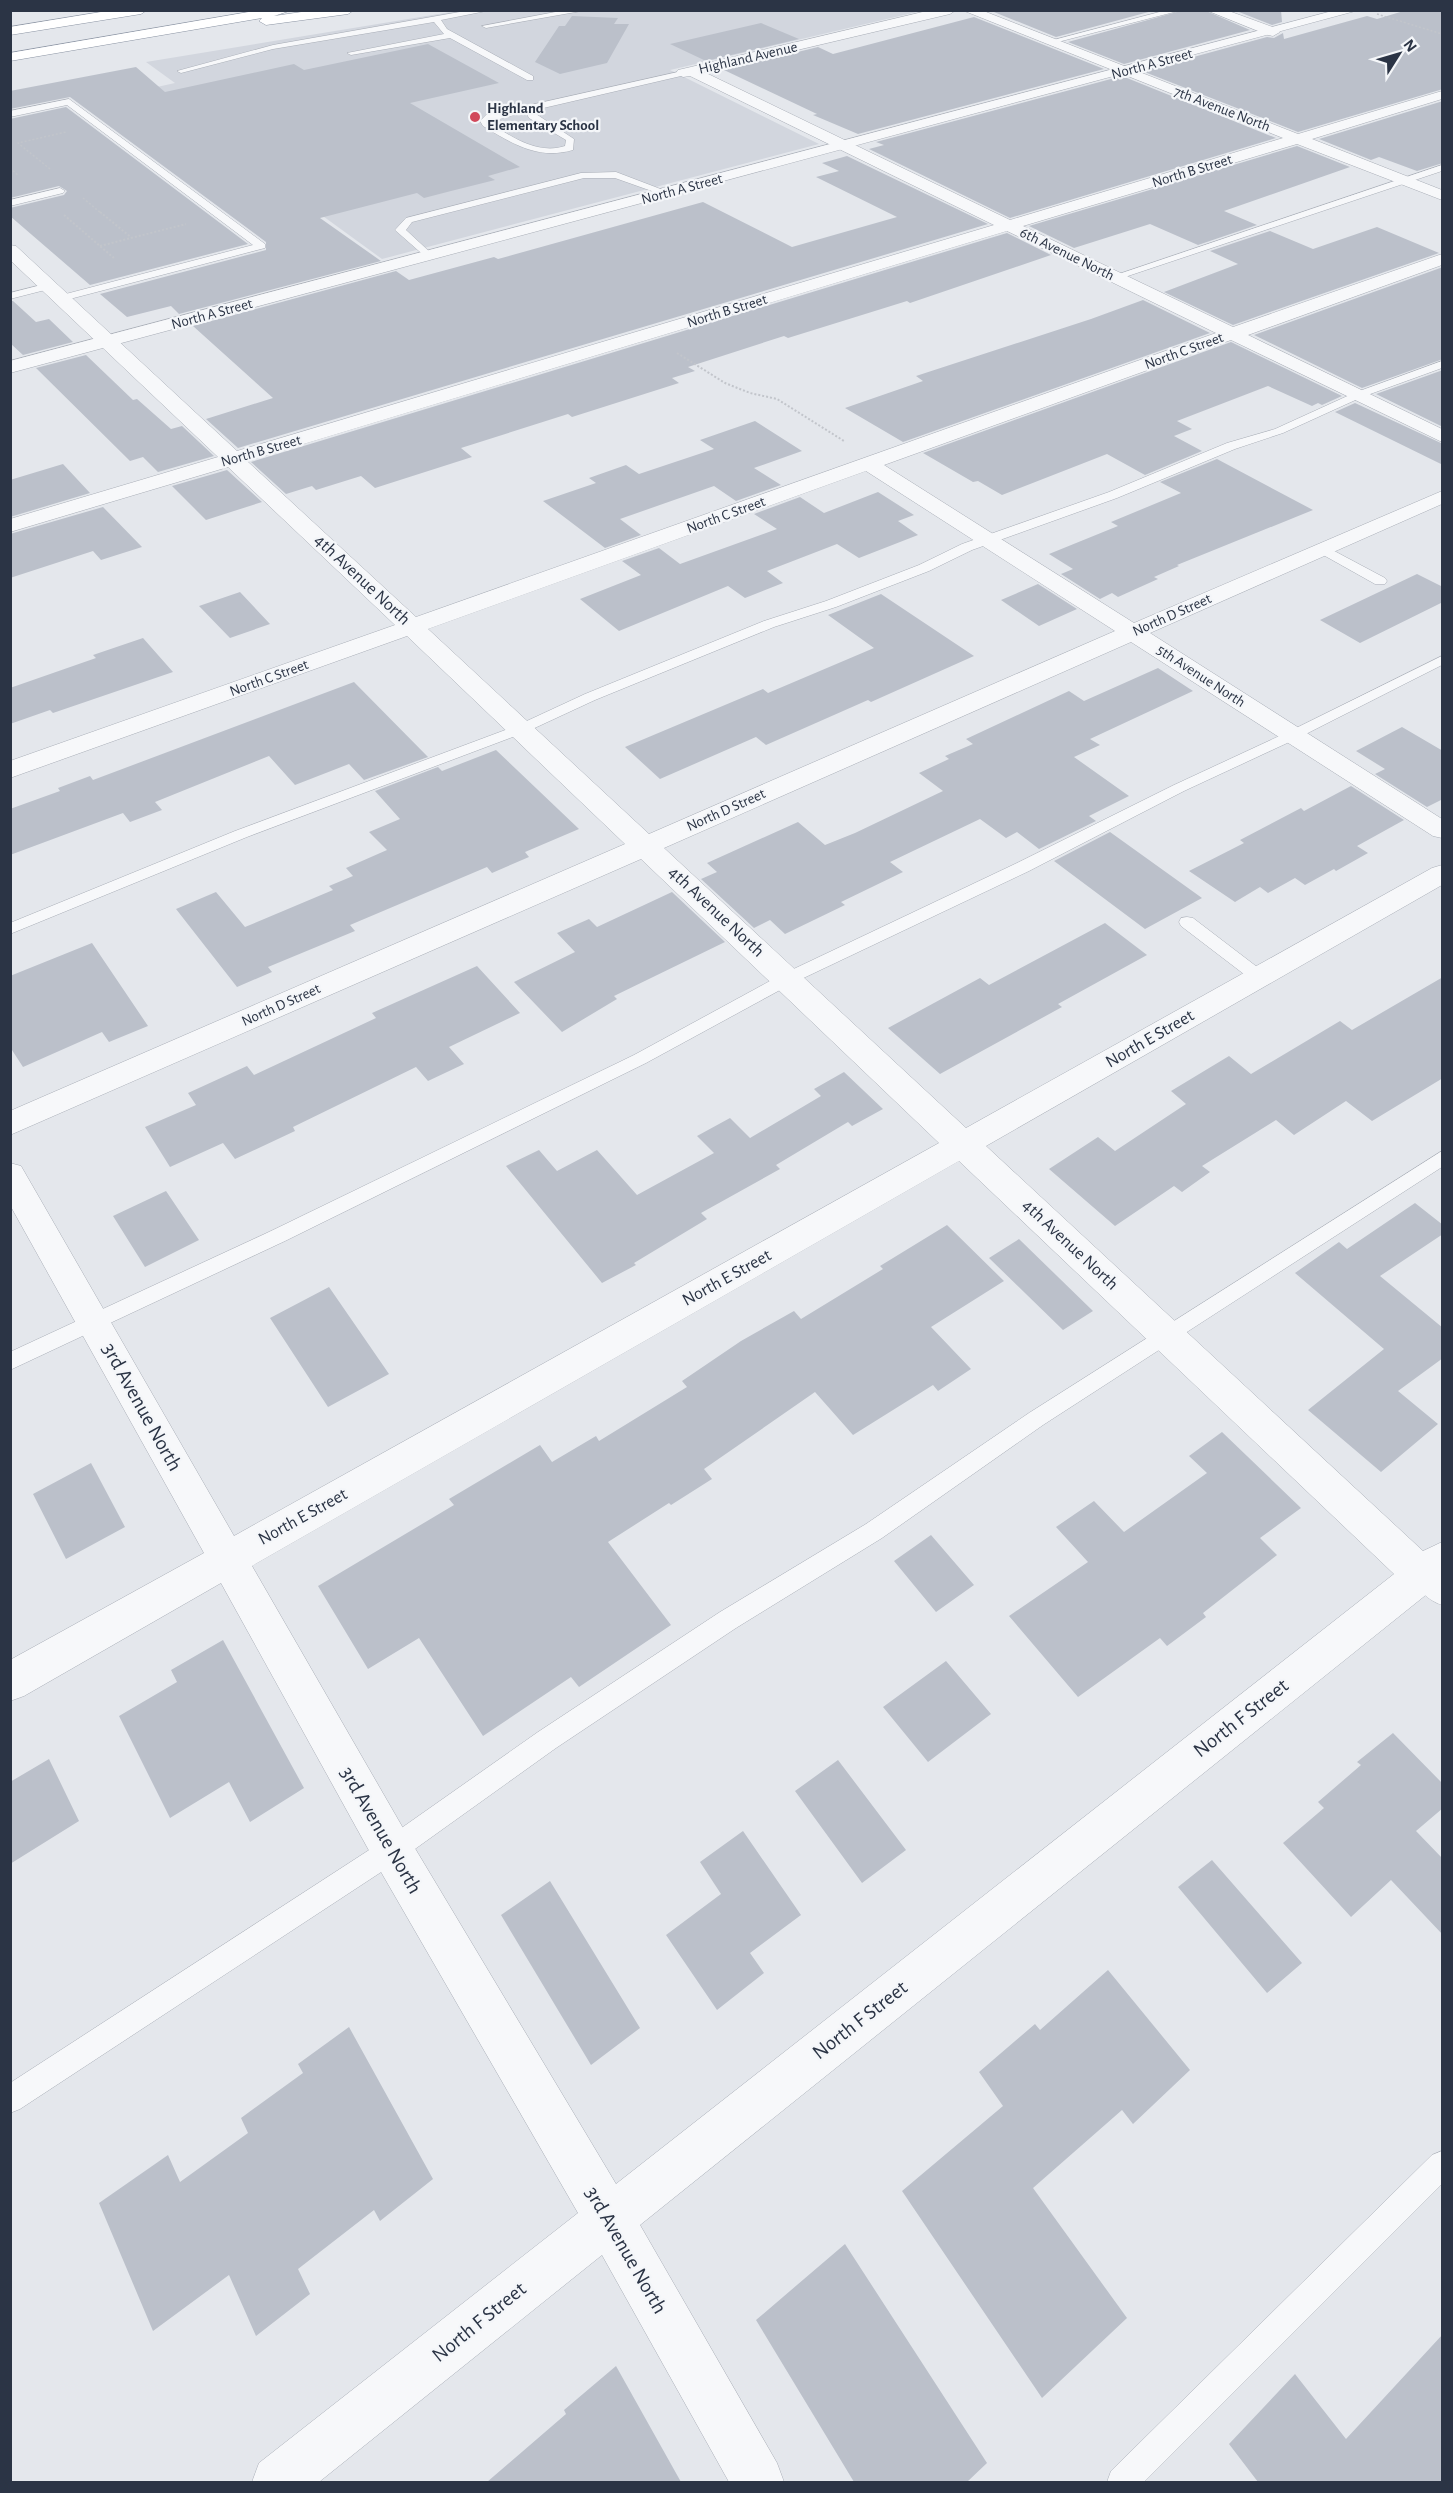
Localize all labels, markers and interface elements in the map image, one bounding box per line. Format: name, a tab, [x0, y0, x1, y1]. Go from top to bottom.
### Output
north arrow	[1369, 24, 1429, 84]
text: N	[1400, 36, 1420, 55]
street label: Highland Avenue	[697, 39, 799, 77]
street label: North A Street	[1110, 46, 1194, 82]
street label: 7th Avenue North	[1172, 84, 1272, 134]
place label: Highland Elementary School	[487, 101, 599, 133]
marker: Highland Elementary School	[468, 110, 482, 124]
street label: North B Street	[1150, 152, 1234, 190]
street label: North A Street	[640, 171, 724, 207]
street label: 6th Avenue North	[1017, 225, 1117, 283]
street label: North B Street	[685, 292, 769, 330]
street label: North A Street	[170, 296, 254, 332]
street label: North C Street	[1143, 330, 1226, 372]
street label: North B Street	[219, 432, 303, 470]
street label: North C Street	[685, 494, 768, 536]
street label: 4th Avenue North	[311, 531, 413, 629]
street label: North D Street	[1130, 591, 1214, 639]
street label: 5th Avenue North	[1154, 642, 1248, 710]
street label: North C Street	[228, 657, 311, 699]
street label: North D Street	[684, 786, 768, 834]
street label: 4th Avenue North	[665, 863, 767, 961]
street label: North D Street	[239, 981, 323, 1029]
street label: North E Street	[1103, 1006, 1197, 1071]
street label: 4th Avenue North	[1019, 1196, 1121, 1294]
street label: North E Street	[680, 1246, 775, 1310]
street label: 3rd Avenue North	[98, 1339, 186, 1475]
street label: North E Street	[256, 1485, 351, 1549]
street label: North F Street	[1190, 1674, 1293, 1761]
street label: 3rd Avenue North	[336, 1763, 426, 1897]
street label: North F Street	[809, 1976, 912, 2063]
street label: 3rd Avenue North	[581, 2183, 671, 2317]
street label: North F Street	[428, 2278, 530, 2366]

